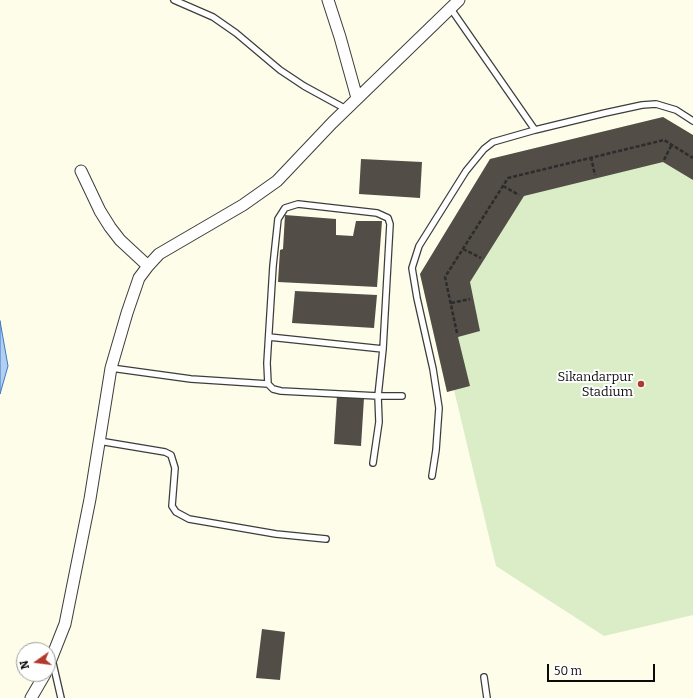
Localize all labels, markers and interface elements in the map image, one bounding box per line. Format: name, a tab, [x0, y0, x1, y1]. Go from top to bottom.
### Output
place label: Sikandarpur Stadium	[558, 369, 633, 400]
marker: Sikandarpur Stadium	[636, 379, 646, 389]
north arrow	[16, 642, 56, 682]
scale bar	[549, 656, 657, 682]
text: N	[18, 659, 32, 670]
text: 50 m	[554, 664, 582, 678]

